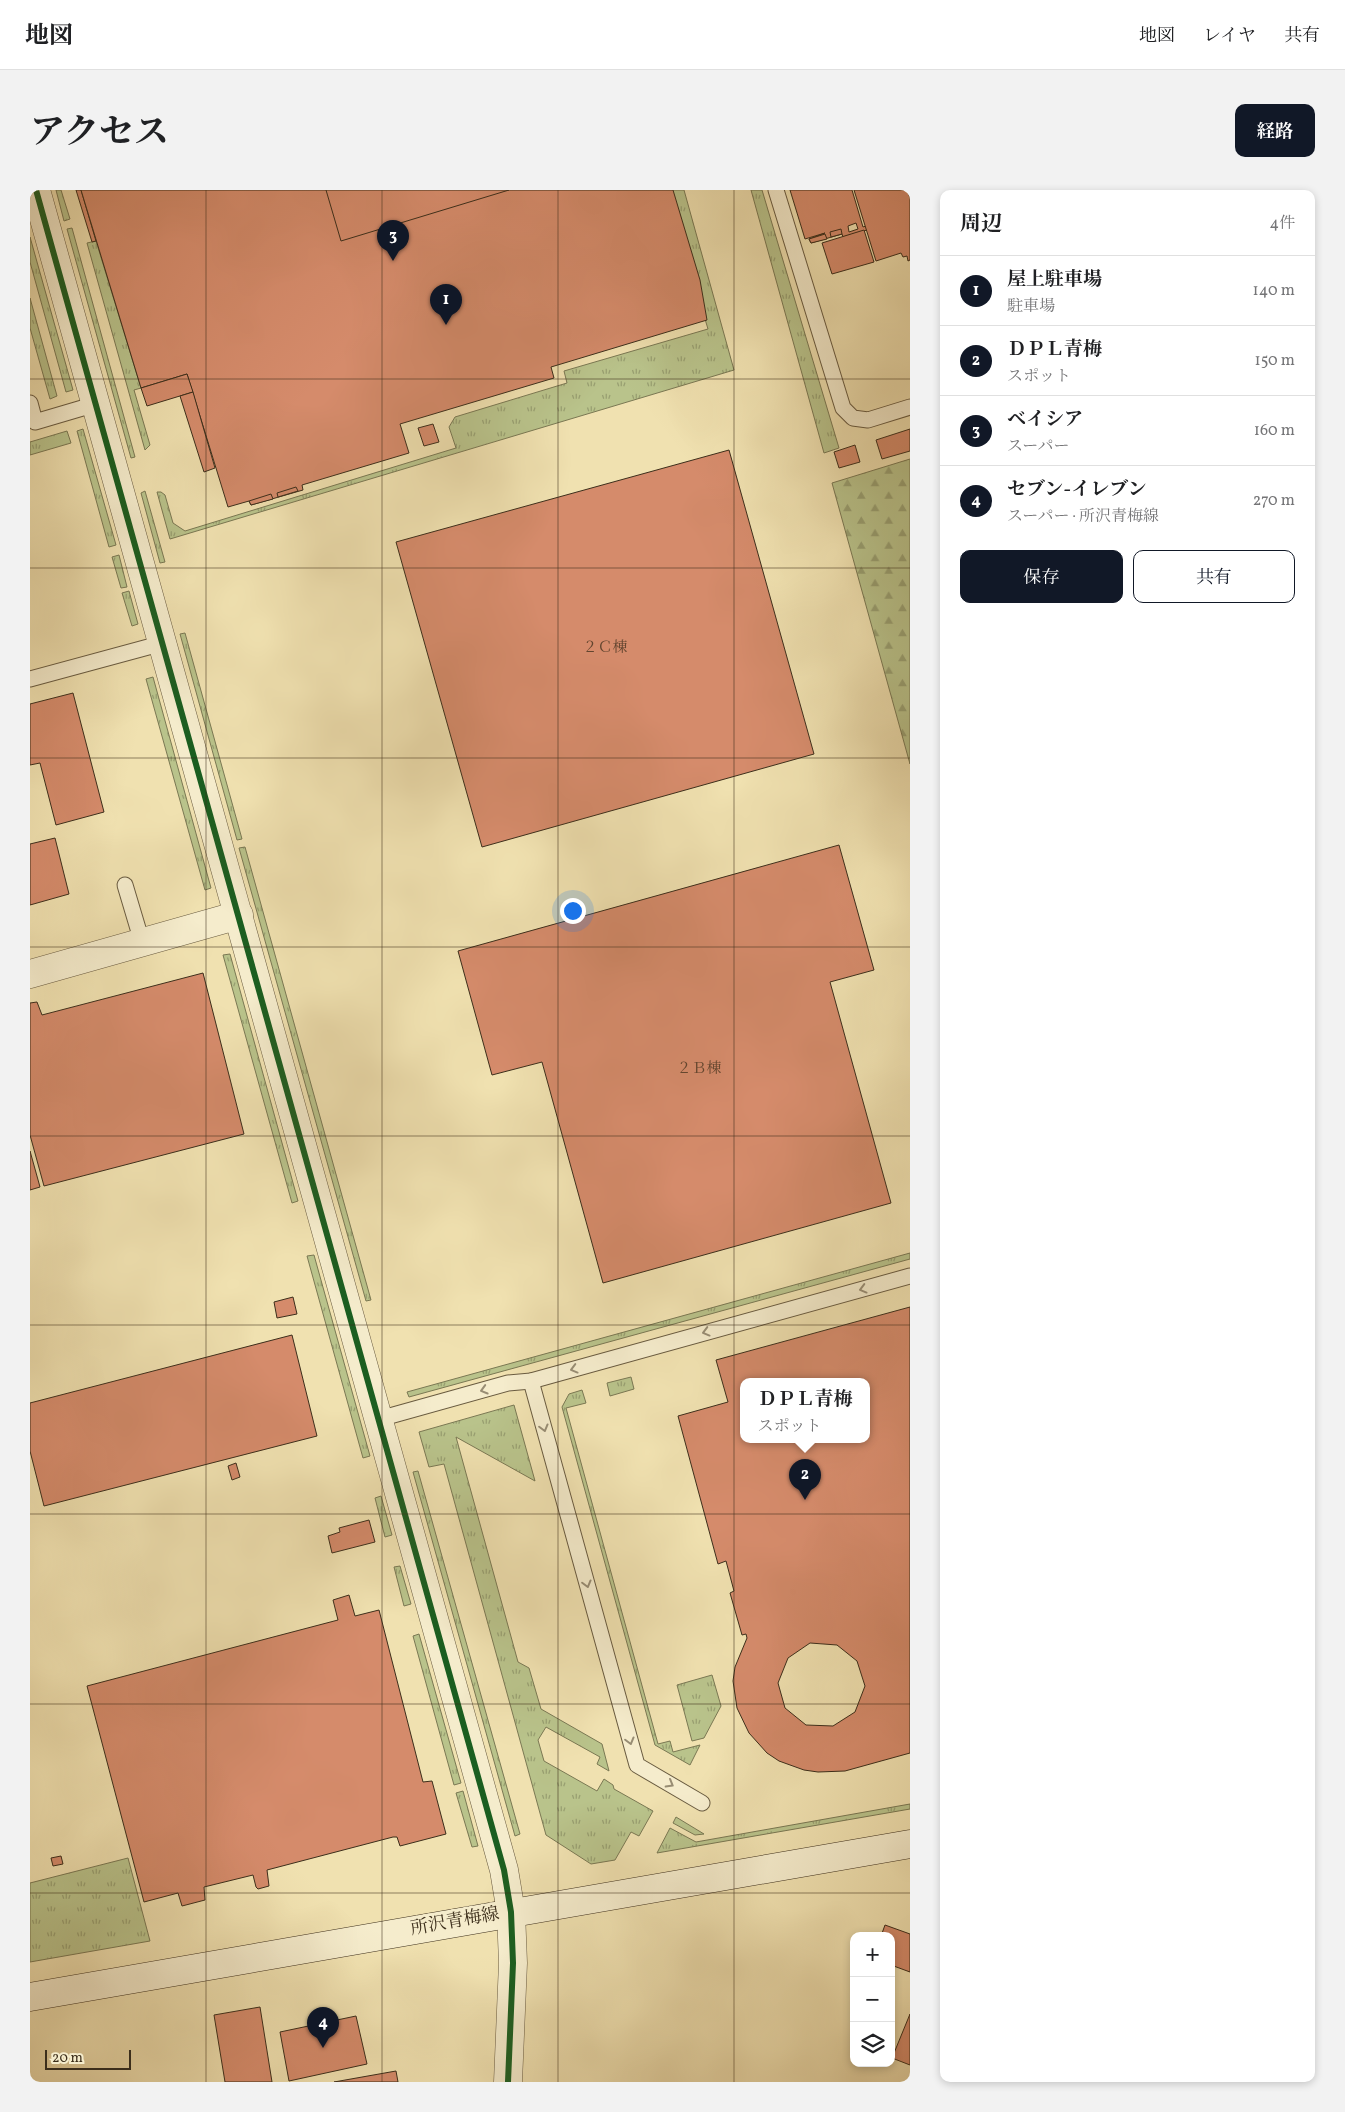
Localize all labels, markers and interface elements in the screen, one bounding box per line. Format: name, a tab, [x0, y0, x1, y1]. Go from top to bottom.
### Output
text: 地図	[25, 20, 73, 54]
text: 地図	[1139, 24, 1175, 49]
text: レイヤ	[1203, 24, 1256, 49]
text: 共有	[1284, 24, 1320, 49]
button: 経路	[1235, 104, 1315, 157]
text: アクセス	[30, 110, 169, 158]
text: 周辺	[960, 210, 1002, 239]
text: 4件	[1269, 213, 1295, 235]
pin: 3	[377, 220, 409, 261]
text: 屋上駐車場	[1007, 267, 1102, 293]
text: 1	[973, 280, 979, 302]
text: 140 m	[1253, 280, 1295, 302]
pin: 1	[430, 284, 462, 325]
text: 駐車場	[1007, 296, 1055, 318]
text: ＤＰＬ青梅	[1007, 337, 1102, 363]
text: 2	[972, 350, 980, 372]
text: 150 m	[1254, 350, 1295, 372]
text: スポット	[1007, 366, 1071, 388]
text: ベイシア	[1007, 407, 1083, 433]
text: 3	[972, 420, 980, 442]
text: 160 m	[1254, 420, 1295, 442]
text: スーパー	[1007, 436, 1069, 458]
text: セブン-イレブン	[1007, 477, 1146, 503]
text: 4	[971, 490, 981, 512]
text: 270 m	[1253, 490, 1295, 512]
text: スーパー · 所沢青梅線	[1007, 506, 1159, 528]
button: 保存	[960, 550, 1123, 603]
button: 共有	[1133, 550, 1295, 603]
house number: ２Ｃ棟	[582, 638, 628, 659]
your location	[560, 898, 586, 924]
house number: ２Ｂ棟	[676, 1059, 722, 1080]
one-way arrow	[859, 1284, 868, 1294]
one-way arrow	[703, 1327, 711, 1337]
one-way arrow	[570, 1363, 579, 1374]
popup	[740, 1378, 870, 1443]
one-way arrow	[479, 1384, 488, 1395]
text: ＤＰＬ青梅	[757, 1387, 853, 1413]
text: スポット	[757, 1416, 822, 1438]
one-way arrow	[538, 1423, 549, 1432]
pin: 2	[789, 1459, 821, 1500]
one-way arrow	[582, 1580, 592, 1588]
one-way arrow	[625, 1737, 635, 1745]
one-way arrow	[664, 1778, 673, 1788]
street label: 所沢青梅線	[409, 1902, 501, 1942]
map controls	[850, 1932, 895, 2067]
button: +	[850, 1932, 895, 1977]
button: −	[850, 1977, 895, 2022]
pin: 4	[307, 2007, 339, 2048]
button: layers	[850, 2022, 895, 2067]
scale bar	[45, 2047, 131, 2070]
text: 20 m	[52, 2049, 83, 2068]

